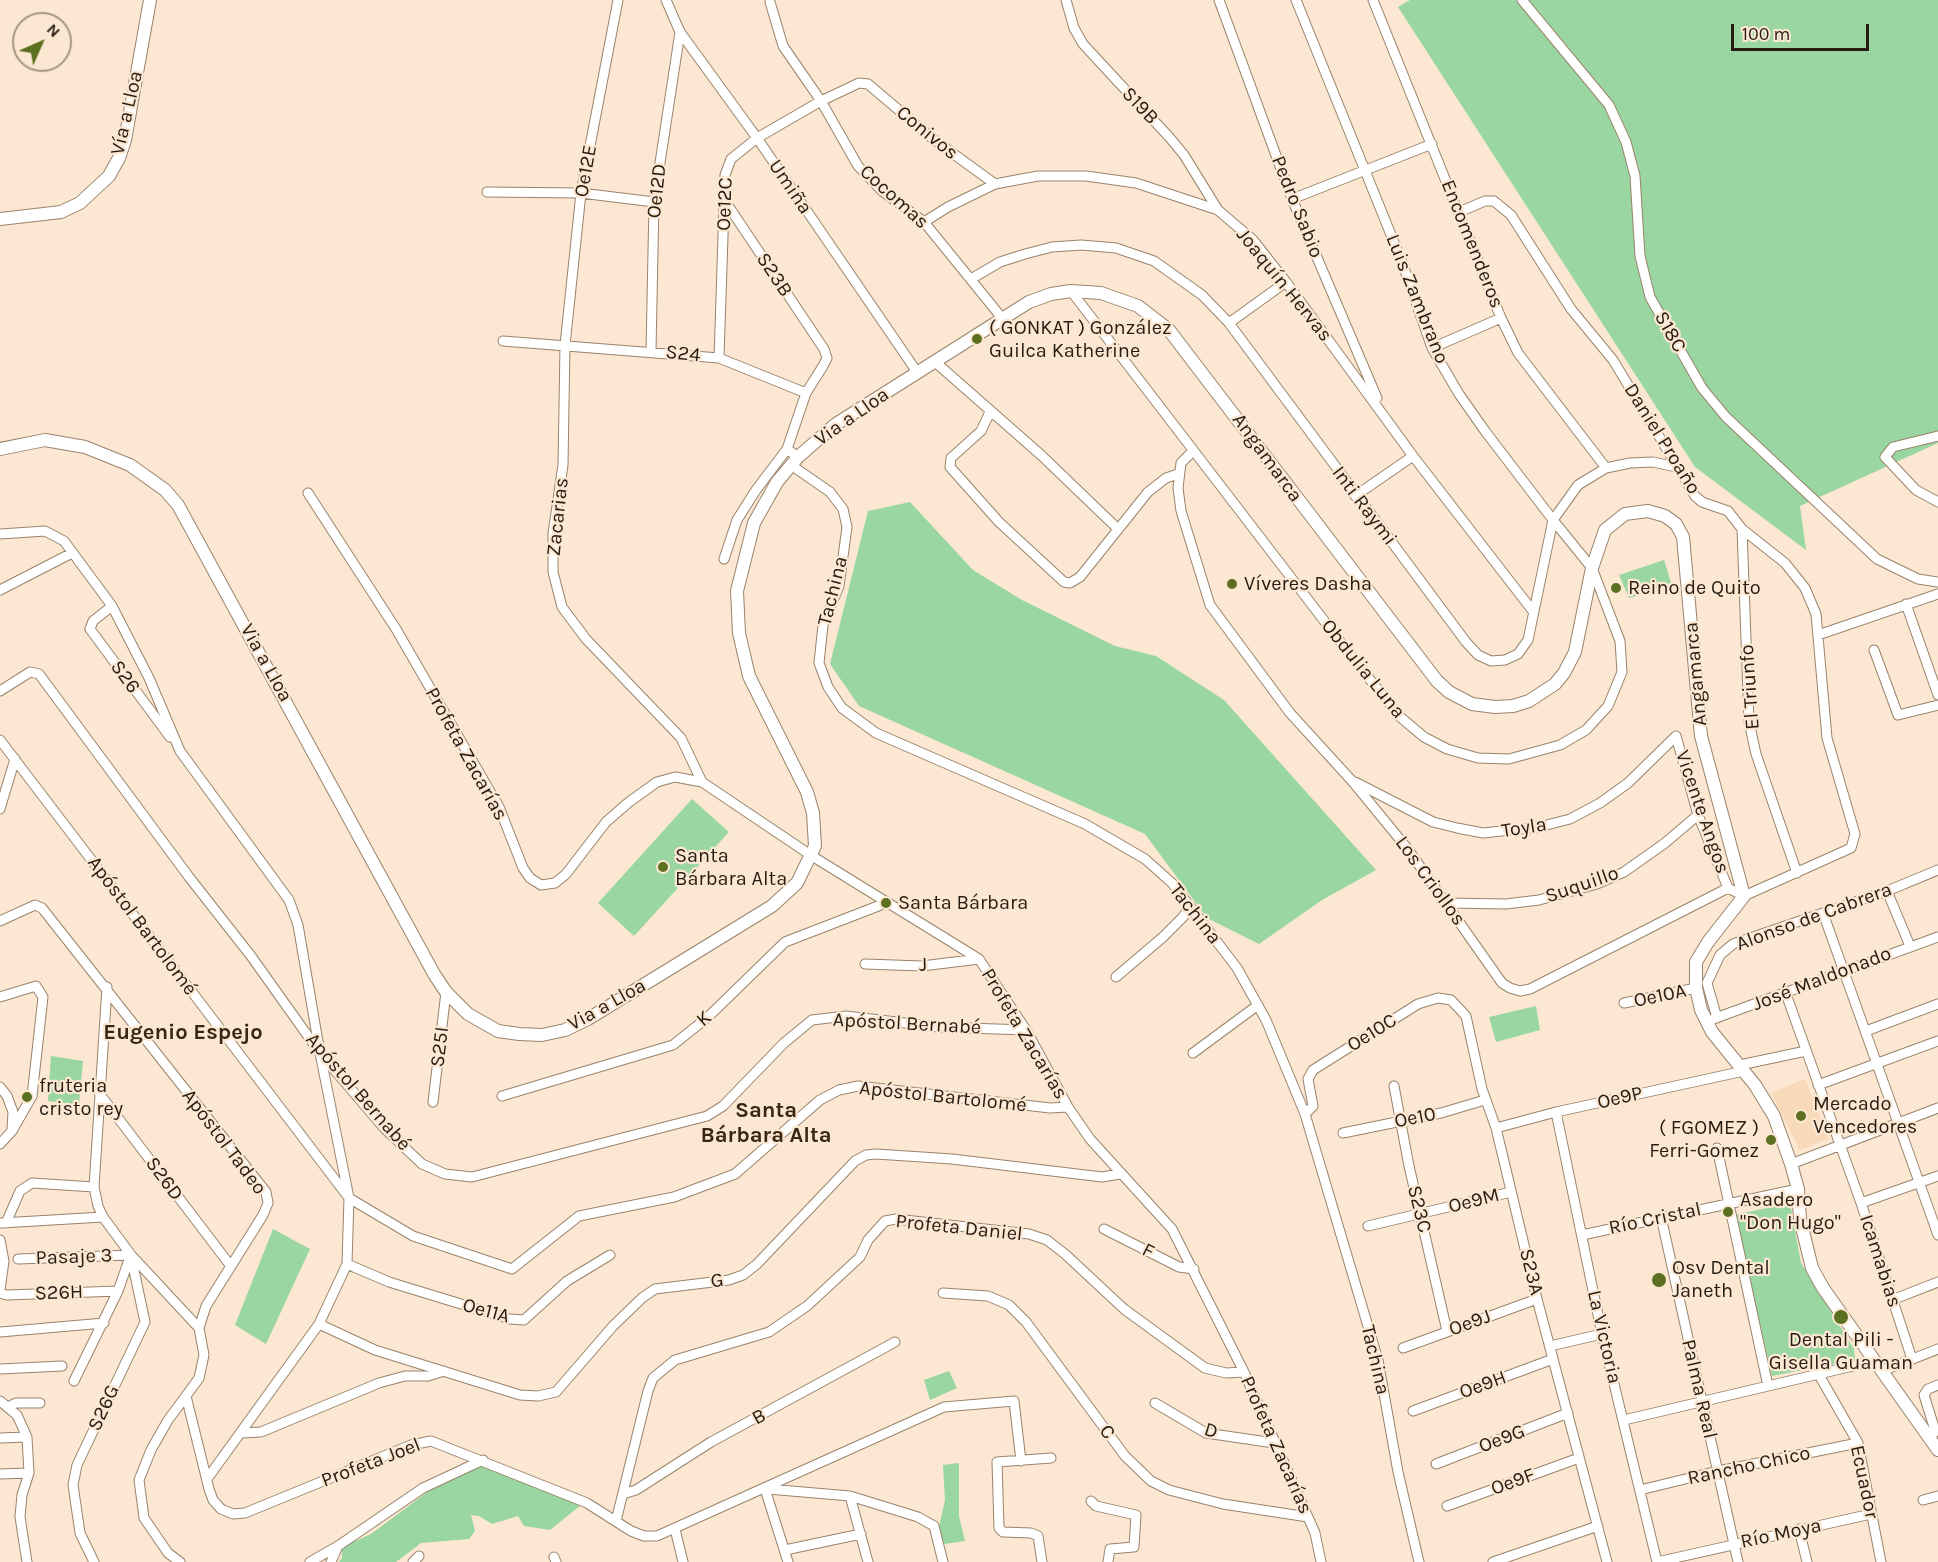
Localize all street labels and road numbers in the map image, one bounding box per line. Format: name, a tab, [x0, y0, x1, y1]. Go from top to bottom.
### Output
street label: Vía a Lloa	[106, 69, 148, 157]
street label: S19B	[1117, 82, 1163, 130]
street label: Conivos	[891, 101, 963, 165]
street label: Oe12E	[570, 143, 602, 199]
street label: Pedro Sabio	[1266, 152, 1328, 262]
street label: Umiña	[763, 155, 817, 219]
street label: Cocomas	[855, 160, 933, 234]
street label: Oe12D	[642, 163, 672, 219]
street label: Encomenderos	[1435, 176, 1509, 312]
street label: Oe12C	[712, 177, 738, 231]
street label: Joaquín Hervas	[1231, 223, 1337, 347]
street label: Luis Zambrano	[1380, 231, 1454, 367]
street label: S23B	[751, 248, 797, 302]
street label: S18C	[1649, 307, 1691, 357]
street label: S24	[664, 340, 702, 368]
street label: Daniel Proaño	[1618, 379, 1706, 499]
street label: Via a Lloa	[810, 383, 894, 451]
street label: Angamarca	[1227, 409, 1307, 507]
street label: Inti Raymi	[1326, 462, 1402, 550]
street label: Zacarias	[542, 477, 574, 557]
street label: Tachina	[813, 554, 853, 628]
street label: Obdulia Luna	[1316, 615, 1410, 723]
street label: Via a Lloa	[235, 620, 297, 706]
street label: Angamarca	[1680, 621, 1712, 727]
street label: El Triunfo	[1735, 644, 1765, 730]
street label: S26	[105, 656, 145, 698]
street label: Profeta Zacarías	[420, 683, 512, 825]
street label: Vicente Angos	[1670, 747, 1734, 877]
street label: Toyla	[1500, 813, 1548, 843]
street label: Los Criollos	[1390, 832, 1470, 930]
street label: Apóstol Bartolomé	[82, 852, 202, 1000]
street label: Suquillo	[1542, 861, 1622, 909]
street label: Alonso de Cabrera	[1733, 878, 1895, 956]
street label: Tachina	[1164, 879, 1226, 949]
street label: José Maldonado	[1749, 942, 1895, 1016]
street label: J	[919, 953, 927, 977]
street label: Profeta Zacarías	[975, 964, 1073, 1104]
street label: Via a Lloa	[564, 974, 650, 1036]
street label: Oe10A	[1632, 979, 1688, 1013]
street label: K	[692, 1006, 716, 1032]
street label: Apóstol Bernabé	[832, 1008, 982, 1040]
street label: Oe10C	[1343, 1009, 1401, 1057]
street label: S25I	[426, 1025, 454, 1069]
street label: Apóstol Bernabé	[300, 1028, 416, 1156]
street label: Apóstol Bartolomé	[858, 1076, 1028, 1118]
street label: Oe9P	[1595, 1081, 1645, 1115]
street label: Apóstol Tadeo	[177, 1085, 271, 1199]
street label: Oe10	[1392, 1102, 1438, 1134]
street label: S26D	[140, 1152, 188, 1206]
street label: S23C	[1402, 1183, 1436, 1235]
street label: Oe9M	[1446, 1183, 1502, 1219]
street label: Río Cristal	[1607, 1197, 1703, 1241]
street label: Profeta Daniel	[894, 1209, 1024, 1247]
street label: Icamabias	[1854, 1212, 1906, 1310]
street label: F	[1138, 1238, 1158, 1264]
street label: Pasaje 3	[35, 1244, 113, 1270]
street label: S23A	[1514, 1246, 1548, 1298]
street label: G	[709, 1268, 725, 1294]
street label: S26H	[34, 1280, 84, 1306]
street label: La Victoria	[1582, 1288, 1626, 1386]
street label: Oe11A	[460, 1293, 512, 1329]
street label: Oe9J	[1446, 1304, 1494, 1342]
street label: Tachina	[1355, 1323, 1395, 1397]
street label: Palma Real	[1676, 1337, 1722, 1441]
street label: Oe9H	[1456, 1365, 1510, 1405]
street label: Profeta Zacarías	[1235, 1372, 1317, 1518]
street label: S26G	[83, 1381, 125, 1435]
street label: B	[748, 1403, 770, 1431]
street label: D	[1201, 1418, 1221, 1444]
street label: Oe9G	[1475, 1419, 1529, 1459]
street label: C	[1094, 1420, 1120, 1444]
street label: Profeta Joel	[318, 1433, 424, 1493]
street label: Rancho Chico	[1685, 1441, 1813, 1491]
street label: Ecuador	[1844, 1443, 1884, 1521]
street label: Oe9F	[1488, 1463, 1538, 1501]
street label: Río Moya	[1738, 1514, 1824, 1554]

